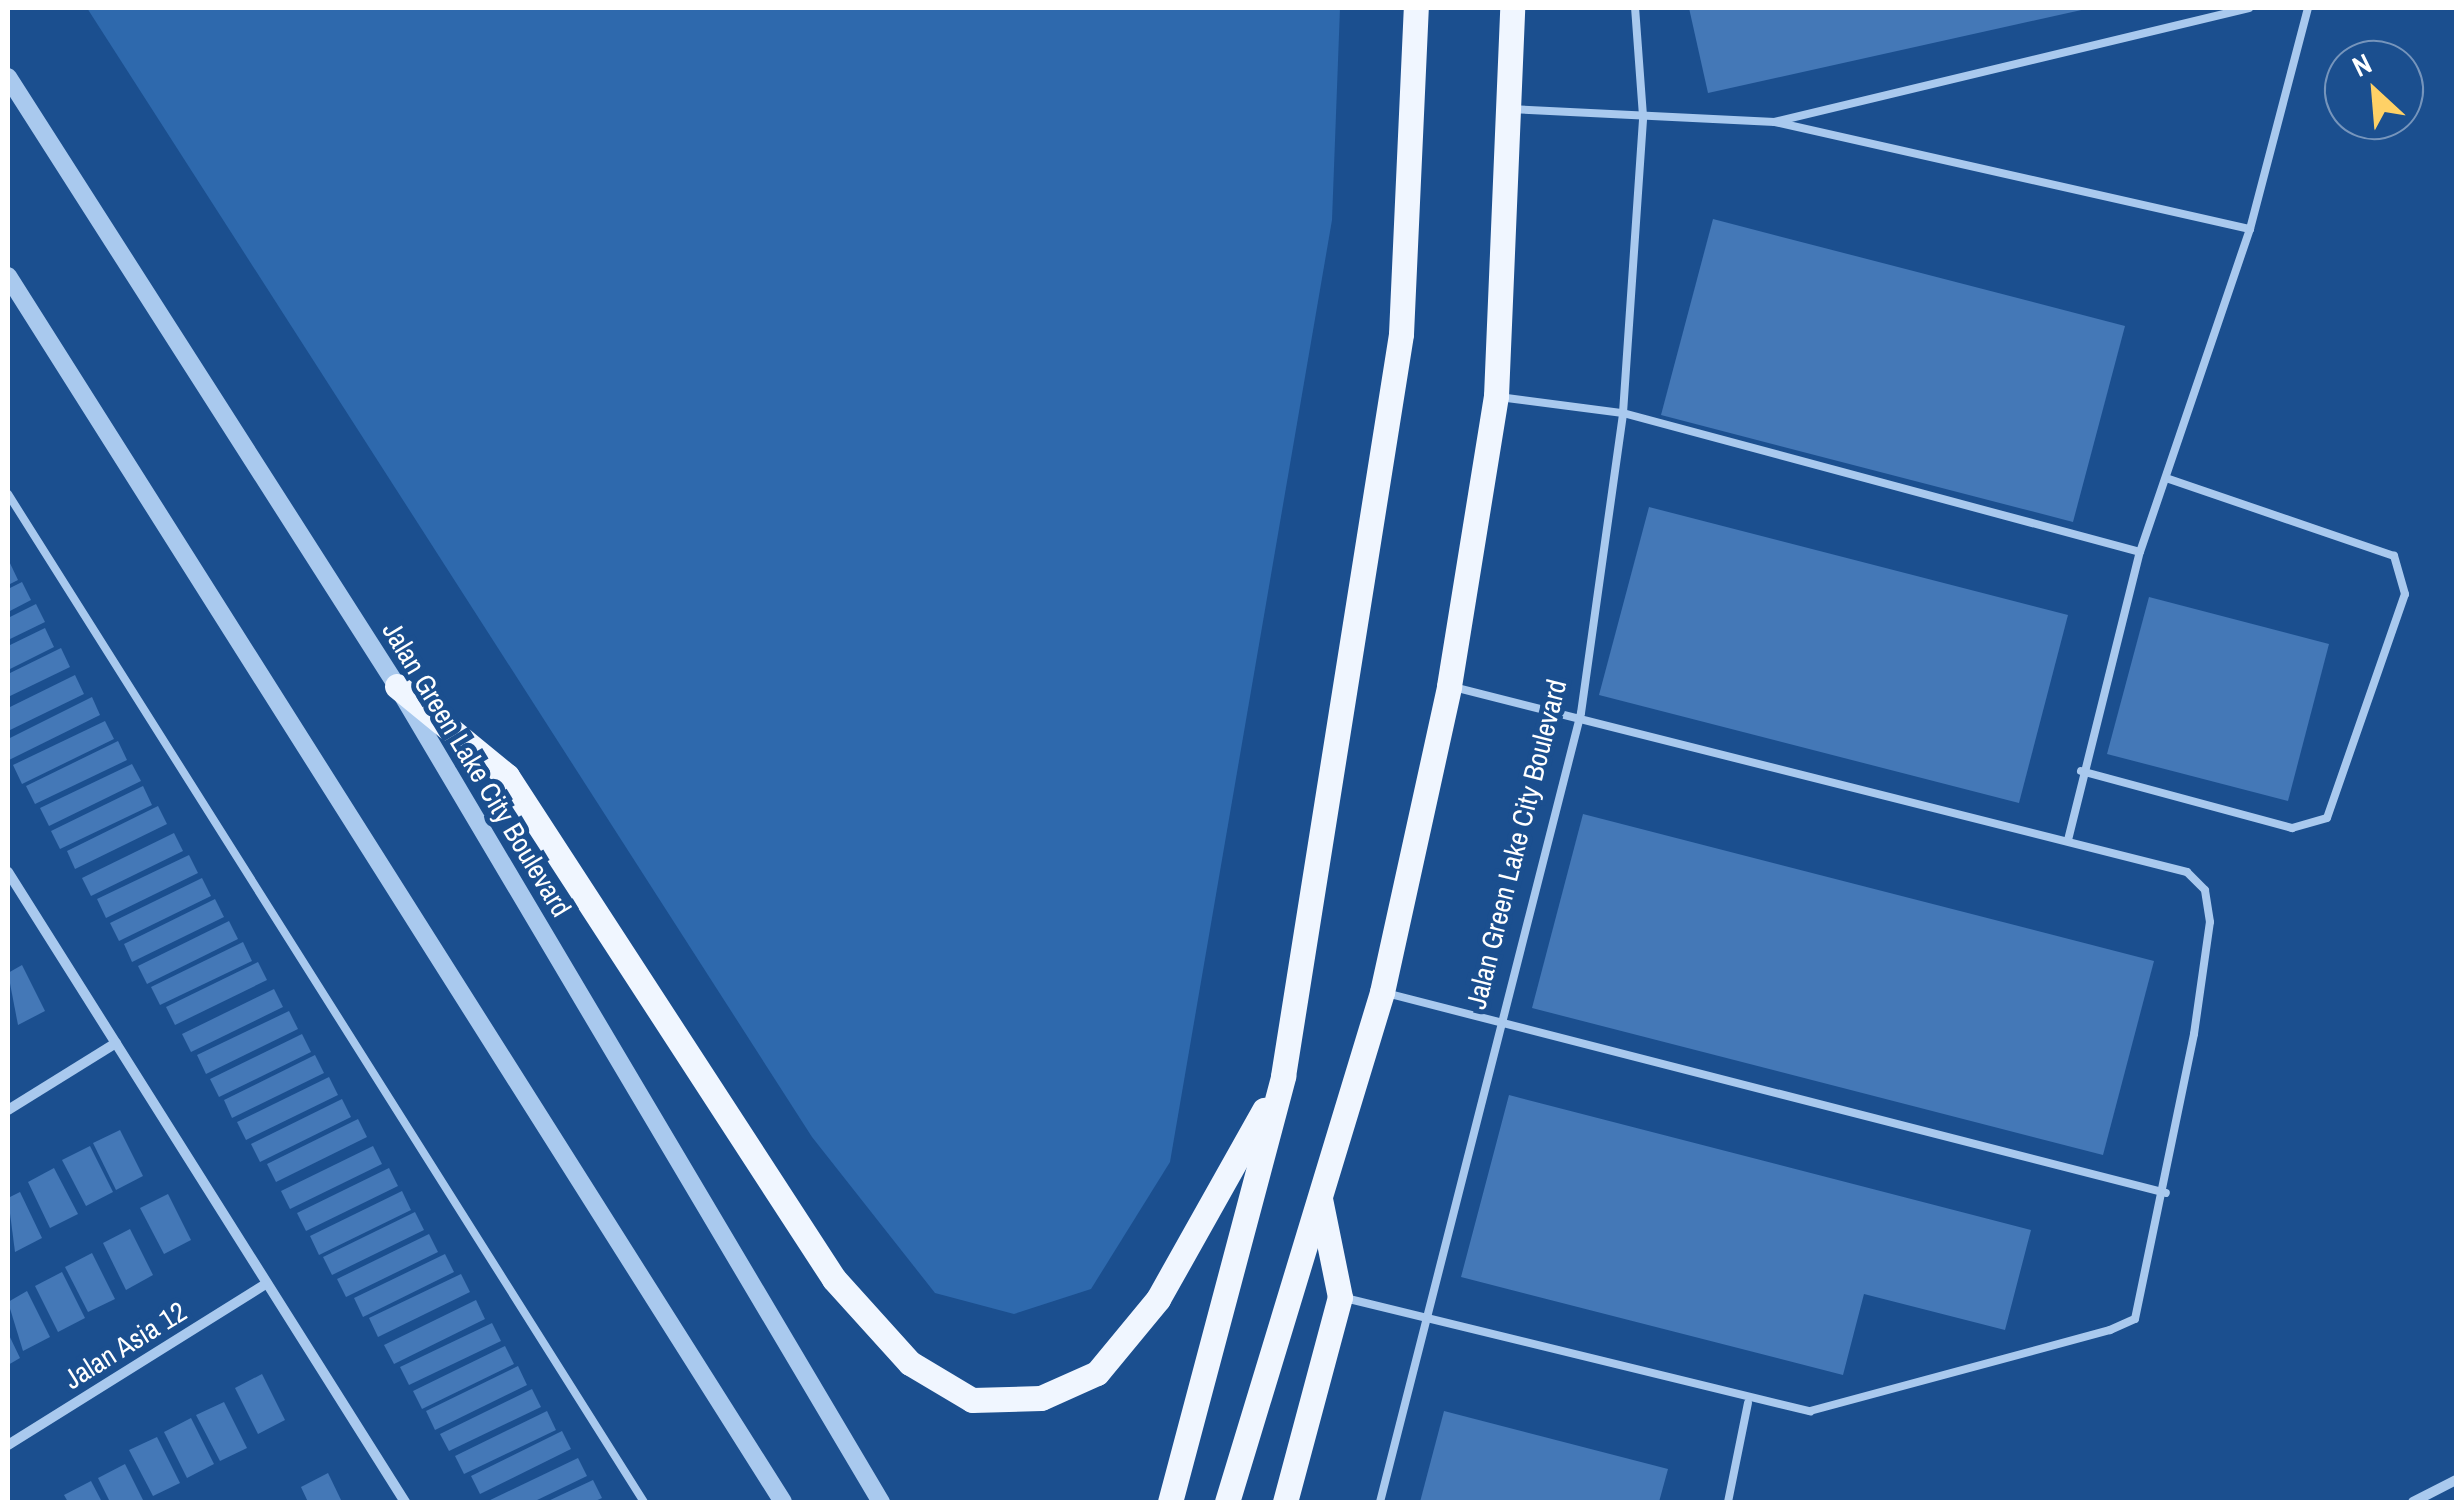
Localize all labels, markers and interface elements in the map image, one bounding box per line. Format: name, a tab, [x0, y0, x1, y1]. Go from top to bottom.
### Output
north arrow	[2324, 40, 2424, 140]
text: N	[2346, 44, 2377, 86]
street label: Jalan Green Lake City Boulevard	[376, 615, 578, 923]
street label: Jalan Green Lake City Boulevard	[1459, 676, 1573, 1012]
street label: Jalan Asia 12	[57, 1294, 193, 1396]

